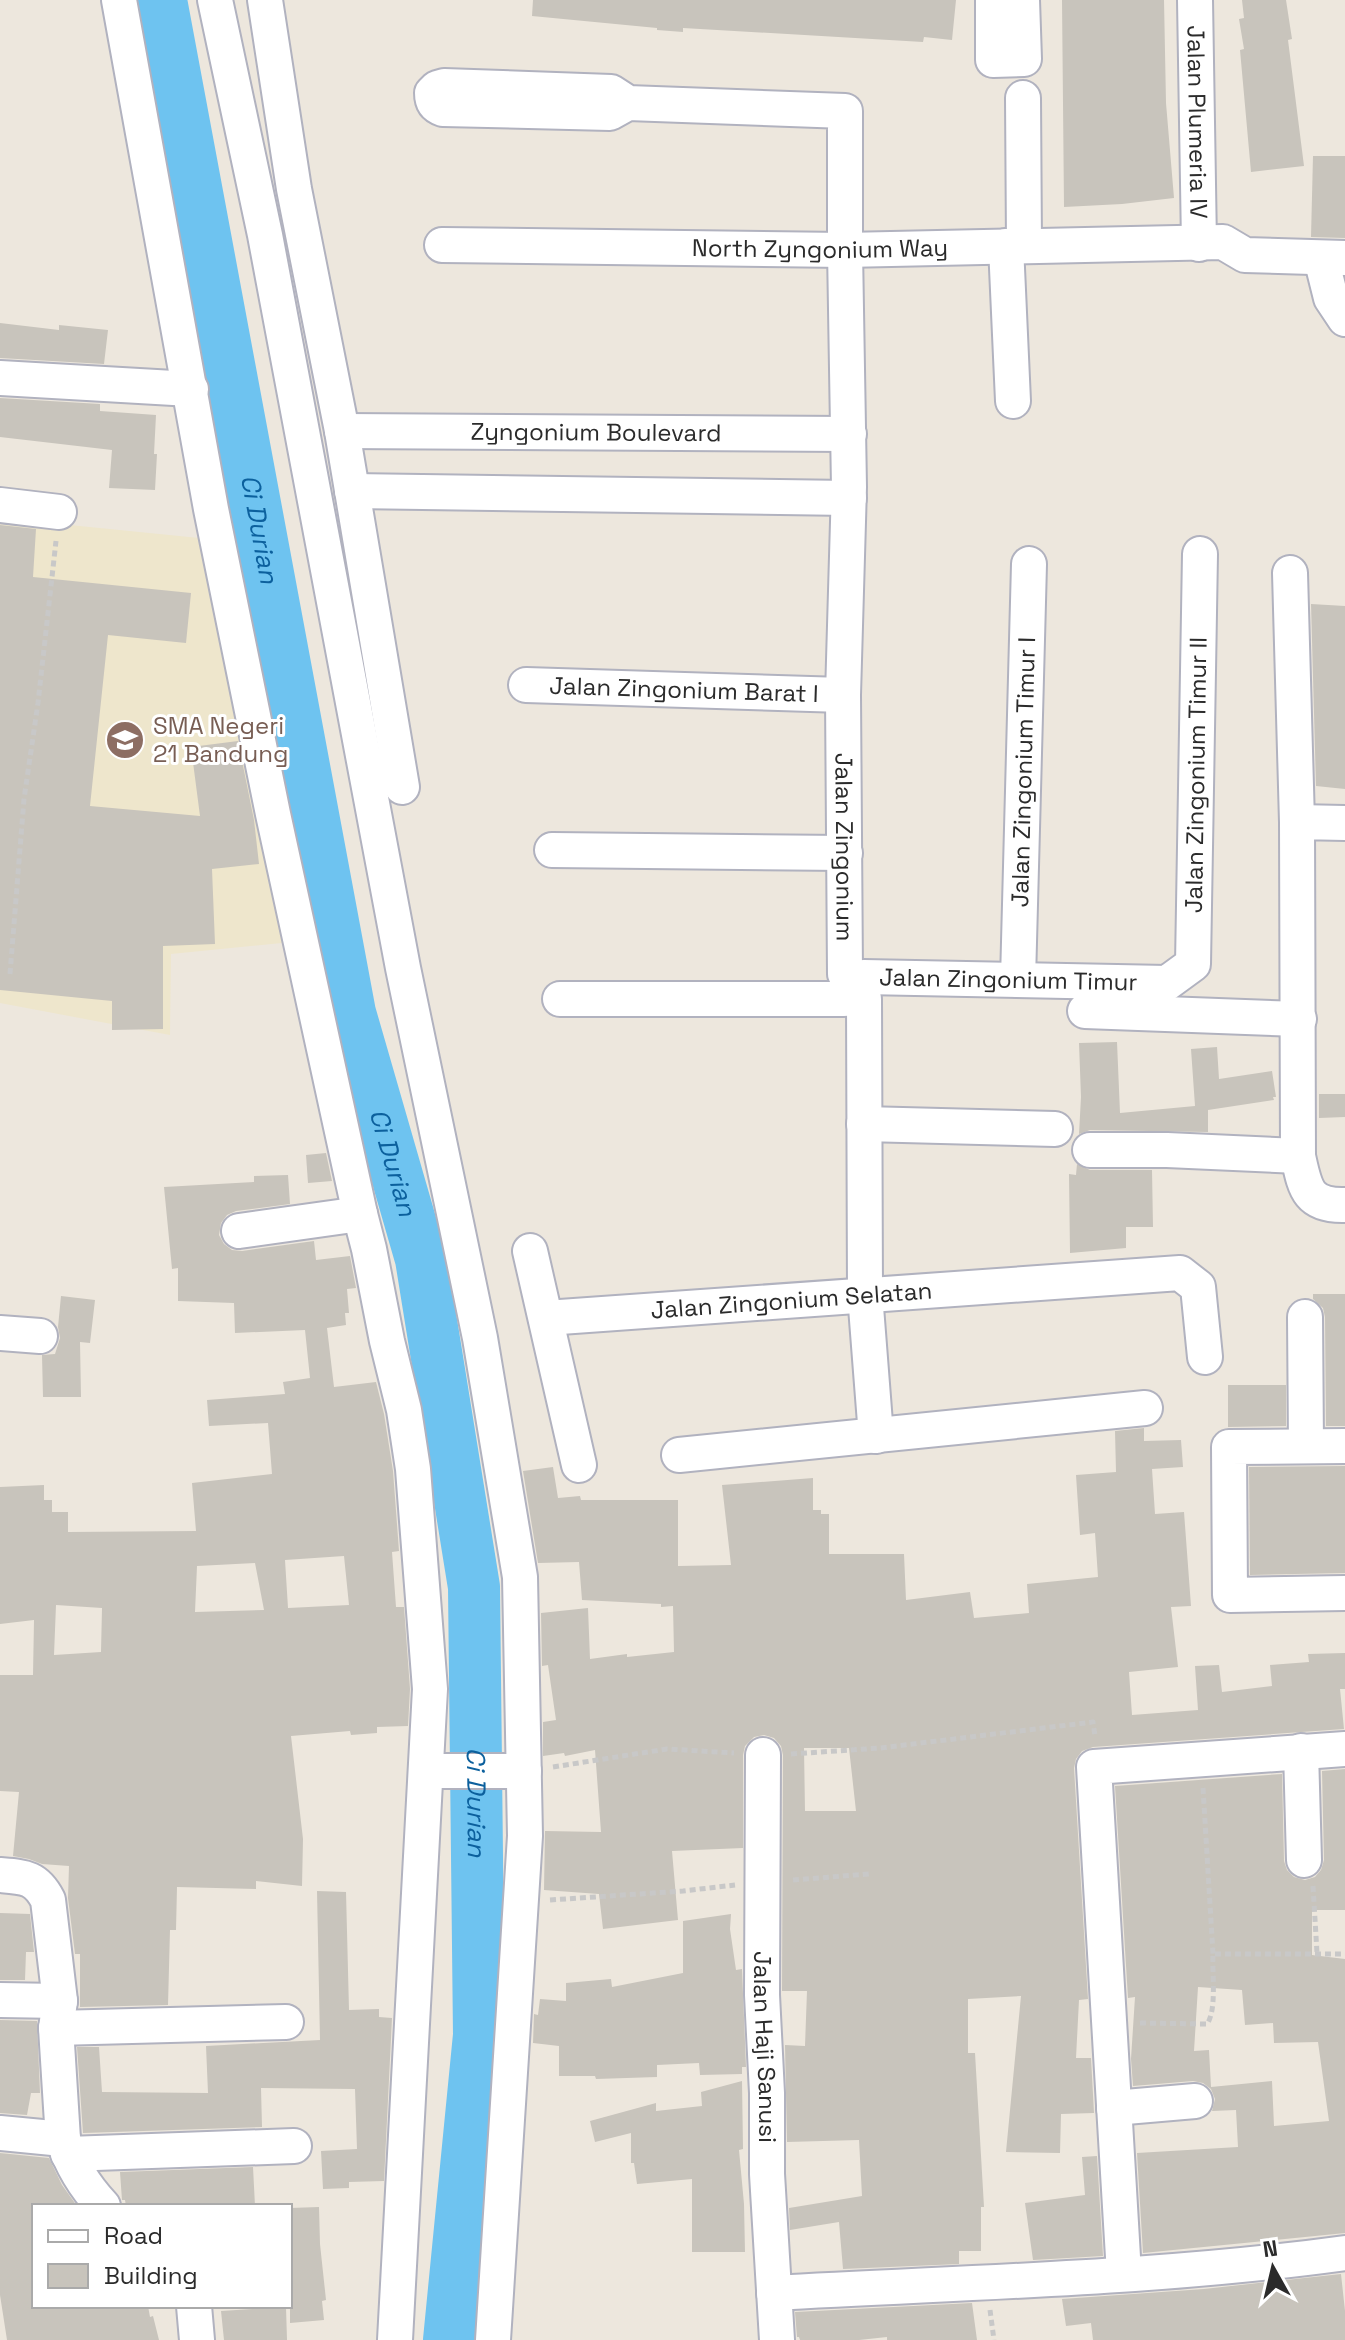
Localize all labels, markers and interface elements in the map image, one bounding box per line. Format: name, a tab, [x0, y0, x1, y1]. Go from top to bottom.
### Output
street label: Jalan Plumeria IV	[1180, 25, 1215, 219]
street label: North Zyngonium Way	[692, 232, 948, 265]
street label: Zyngonium Boulevard	[470, 416, 722, 448]
water label: Ci Durian	[233, 472, 287, 587]
street label: Jalan Zingonium Timur I	[1004, 637, 1042, 908]
street label: Jalan Zingonium Timur II	[1178, 637, 1214, 913]
street label: Jalan Zingonium Barat I	[549, 670, 819, 709]
place label: SMA Negeri 21 Bandung	[153, 710, 288, 769]
school or university icon: SMA Negeri 21 Bandung	[104, 719, 146, 761]
street label: Jalan Zingonium	[828, 753, 861, 942]
street label: Jalan Zingonium Timur	[879, 961, 1138, 997]
water label: Ci Durian	[362, 1105, 425, 1221]
street label: Jalan Zingonium Selatan	[649, 1275, 933, 1326]
water label: Ci Durian	[459, 1747, 494, 1858]
street label: Jalan Haji Sanusi	[747, 1951, 783, 2143]
legend	[32, 2204, 292, 2308]
text: Road	[104, 2220, 163, 2251]
north arrow	[1233, 2228, 1313, 2308]
text: N	[1261, 2233, 1279, 2263]
text: Building	[104, 2260, 198, 2291]

